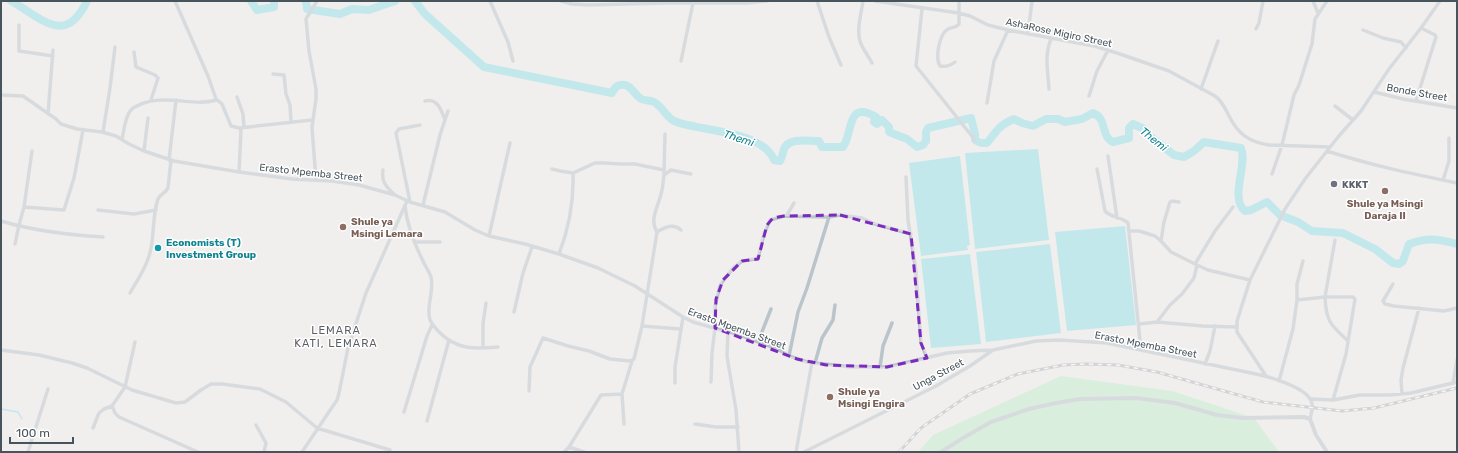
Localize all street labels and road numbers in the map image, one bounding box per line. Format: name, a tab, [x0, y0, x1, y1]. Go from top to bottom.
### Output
street label: AshaRose Migiro Street	[1005, 16, 1113, 50]
street label: Bonde Street	[1386, 82, 1448, 104]
street label: Erasto Mpemba Street	[259, 162, 363, 184]
street label: Erasto Mpemba Street	[686, 306, 788, 352]
street label: Erasto Mpemba Street	[1094, 329, 1198, 361]
street label: Unga Street	[911, 356, 966, 393]

